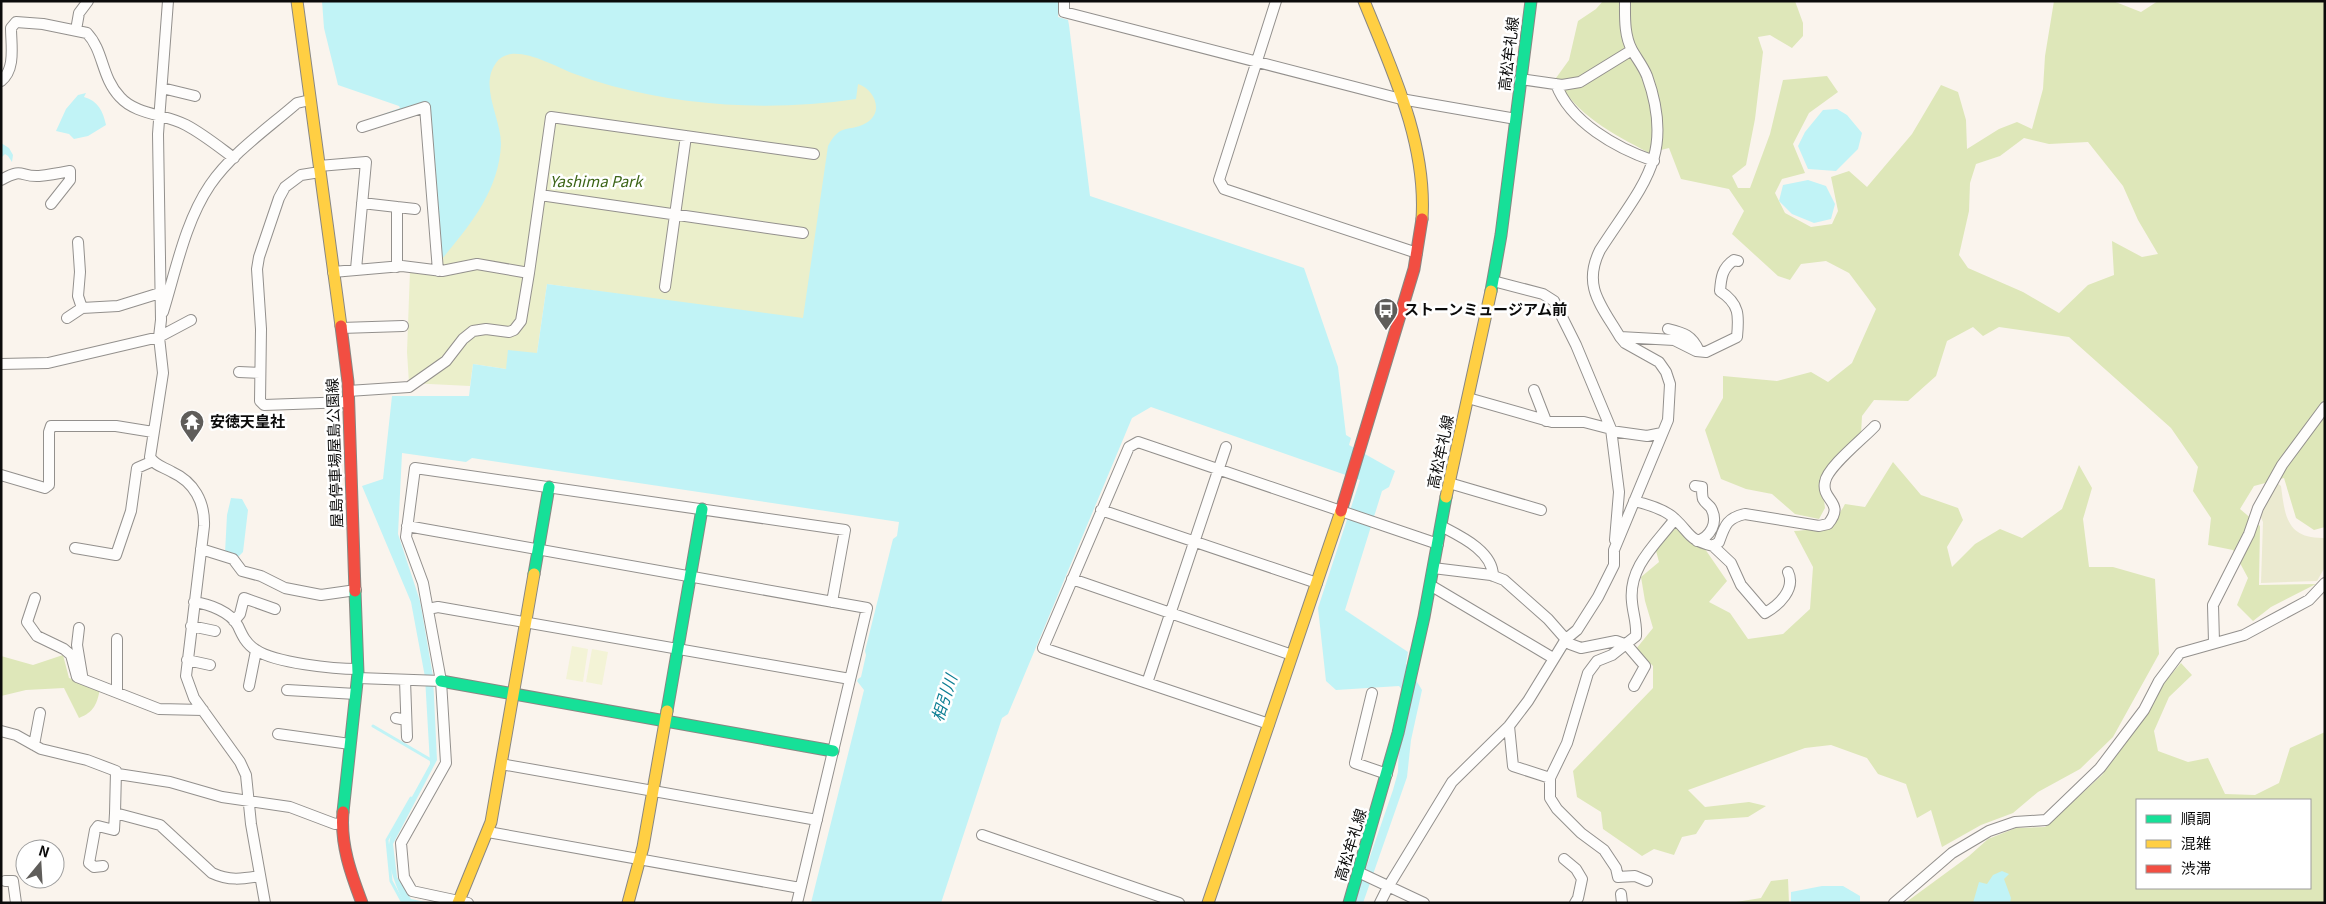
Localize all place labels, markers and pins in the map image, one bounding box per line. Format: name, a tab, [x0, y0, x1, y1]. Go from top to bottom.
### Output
bus stop icon: ストーンミュージアム前	[1373, 297, 1399, 331]
place label: ストーンミュージアム前	[1404, 298, 1567, 319]
temple icon: 安徳天皇社	[179, 409, 205, 443]
place label: 安徳天皇社	[210, 410, 285, 431]

